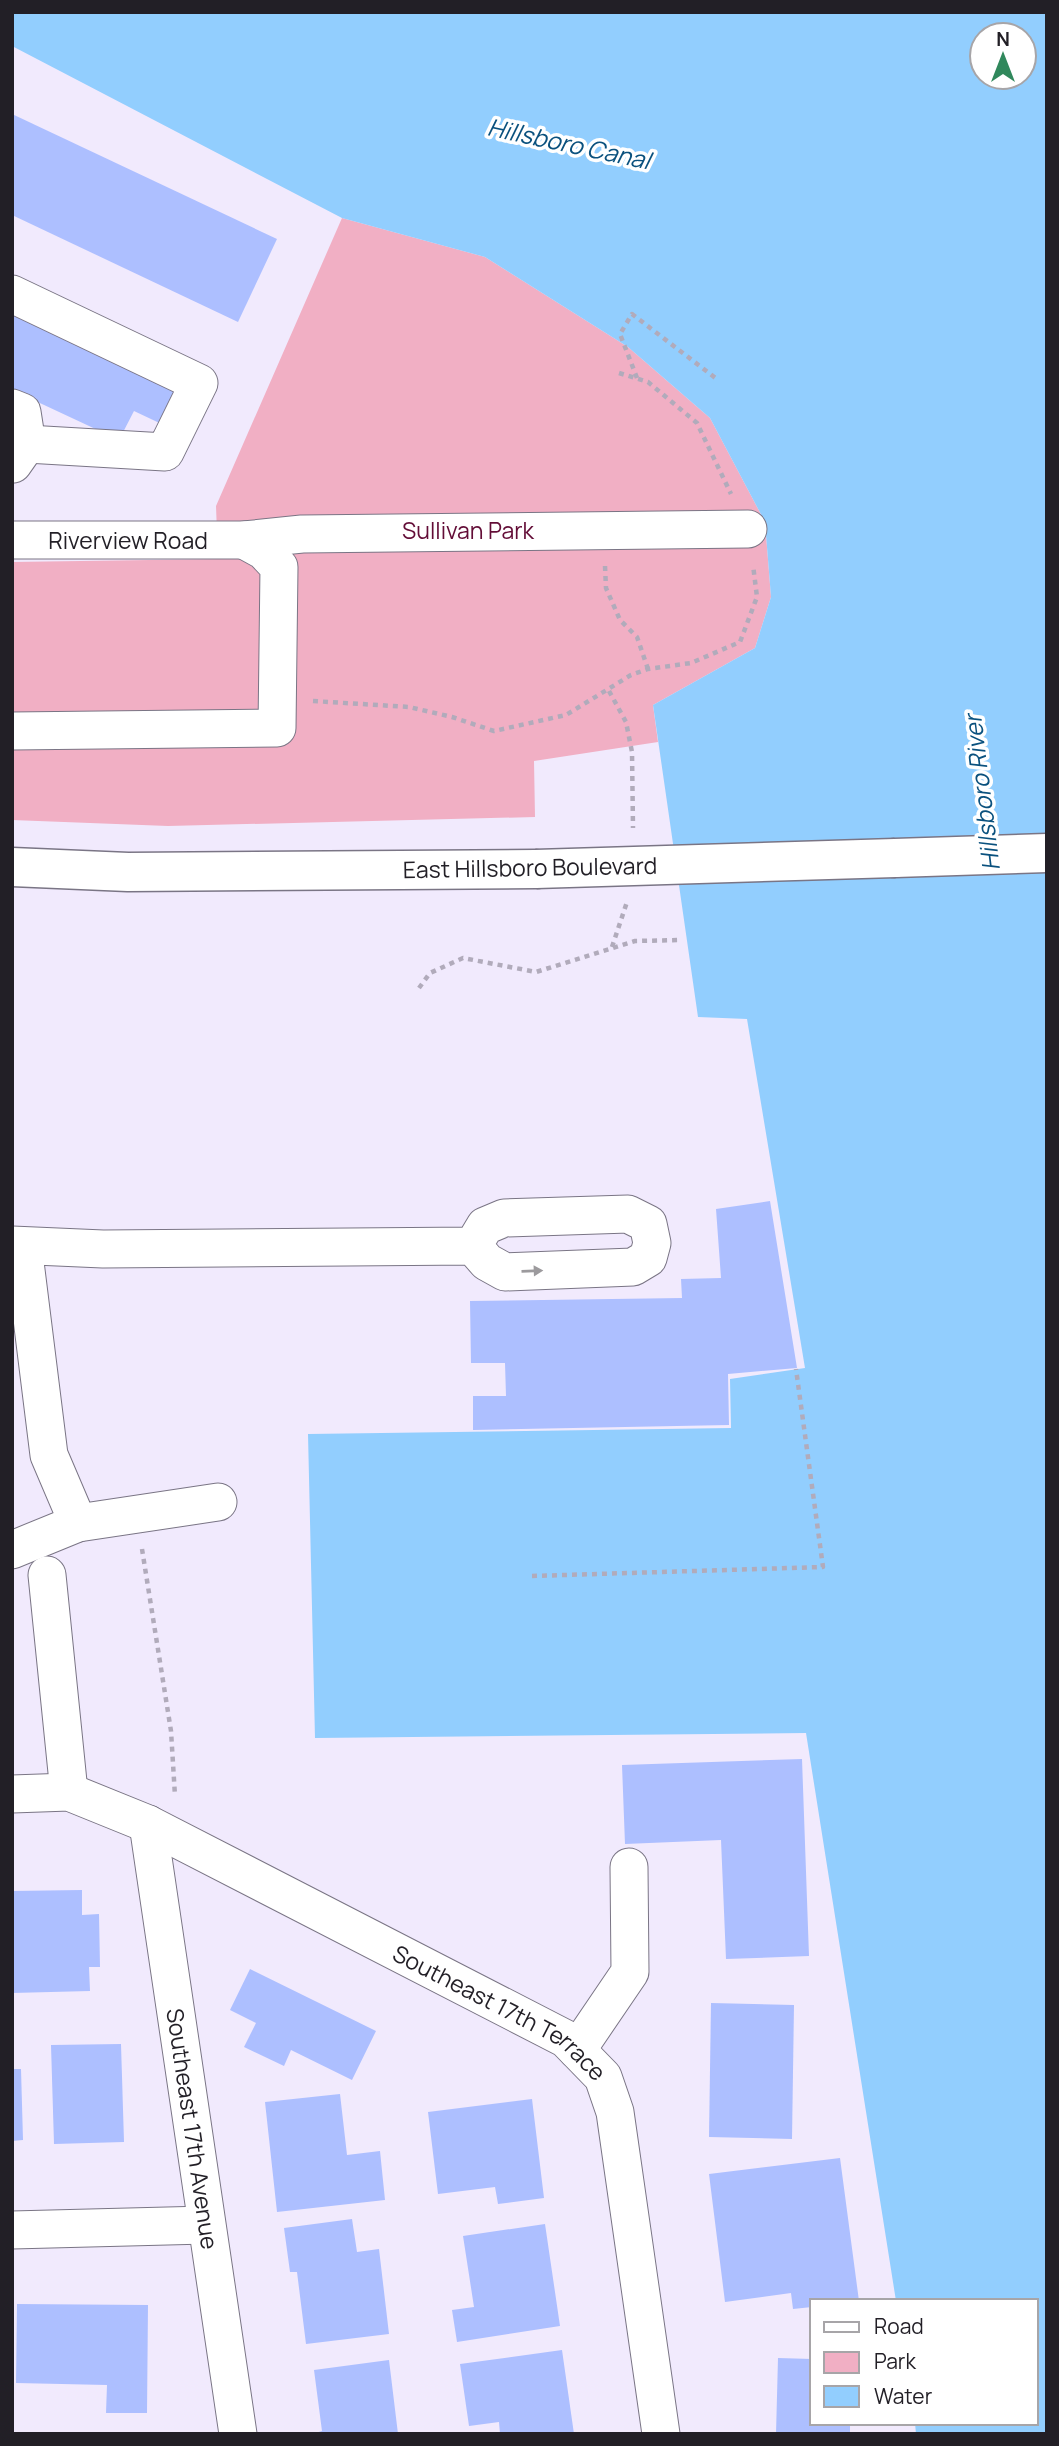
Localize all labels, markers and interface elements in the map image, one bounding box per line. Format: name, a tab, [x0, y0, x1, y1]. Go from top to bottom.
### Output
north arrow	[968, 21, 1038, 91]
text: N	[996, 26, 1010, 52]
water label: Hillsboro Canal	[485, 110, 657, 177]
park label: Sullivan Park	[402, 514, 534, 546]
street label: Riverview Road	[48, 524, 208, 556]
water label: Hillsboro River	[955, 710, 1007, 873]
street label: East Hillsboro Boulevard	[403, 849, 657, 885]
one-way arrow	[521, 1265, 543, 1277]
street label: Southeast 17th Terrace	[387, 1937, 614, 2087]
street label: Southeast 17th Avenue	[159, 2006, 227, 2251]
legend	[810, 2299, 1038, 2425]
text: Road	[874, 2312, 924, 2340]
text: Park	[874, 2347, 916, 2375]
text: Water	[874, 2382, 933, 2410]

